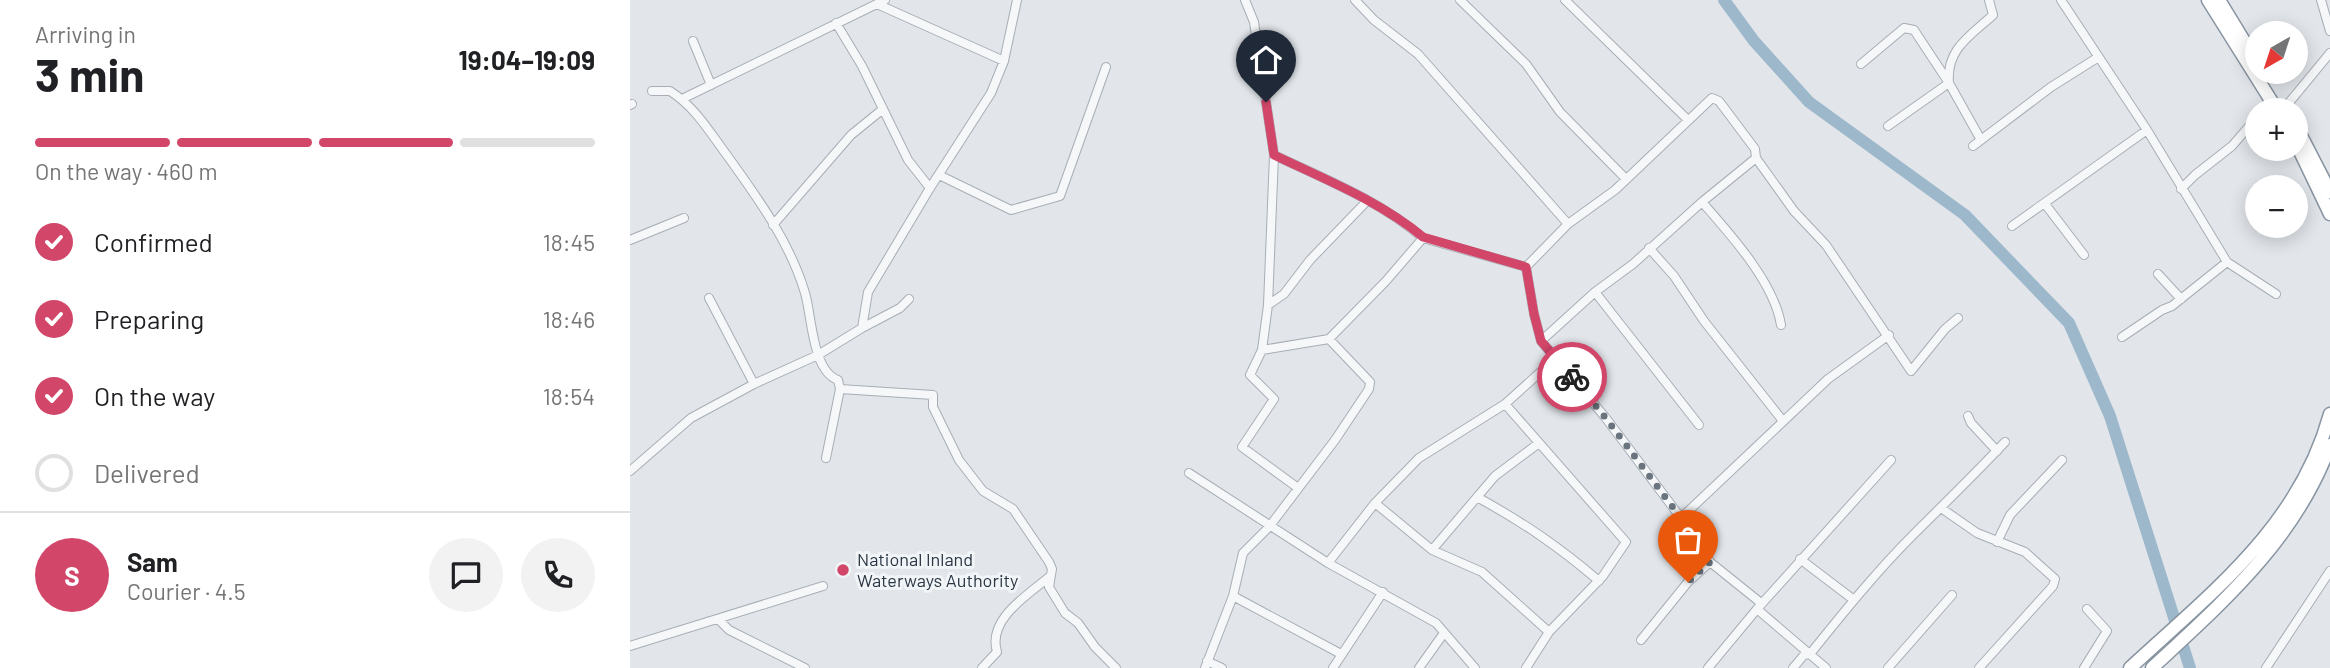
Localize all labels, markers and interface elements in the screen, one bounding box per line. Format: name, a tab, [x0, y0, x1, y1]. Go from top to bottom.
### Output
text: Arriving in	[35, 20, 136, 48]
north arrow	[2245, 21, 2308, 84]
map controls	[2245, 21, 2308, 238]
pin	[1236, 30, 1296, 102]
icon: home	[1247, 41, 1285, 79]
text: 19:04–19:09	[458, 44, 595, 75]
text: 3 min	[35, 46, 144, 101]
button: +	[2245, 98, 2308, 161]
text: On the way · 460 m	[35, 157, 217, 185]
button: −	[2245, 175, 2308, 238]
icon: check	[35, 223, 73, 261]
text: Confirmed	[94, 226, 213, 257]
text: 18:45	[543, 228, 595, 256]
icon: check	[35, 300, 73, 338]
text: Preparing	[94, 303, 204, 334]
text: 18:46	[543, 305, 595, 333]
courier	[1537, 342, 1607, 412]
icon: bike	[1553, 358, 1591, 396]
icon: check	[35, 377, 73, 415]
text: On the way	[94, 380, 215, 411]
text: 18:54	[543, 382, 595, 410]
text: Delivered	[94, 457, 200, 488]
pin	[1658, 510, 1718, 582]
icon: bag	[1669, 521, 1707, 559]
button: chat	[429, 538, 503, 612]
button: phone	[521, 538, 595, 612]
text: Sam	[127, 546, 178, 577]
place label: National Inland Waterways Authority	[857, 548, 1018, 591]
text: S	[64, 560, 80, 591]
marker: National Inland Waterways Authority	[835, 562, 851, 578]
text: Courier · 4.5	[127, 577, 246, 605]

